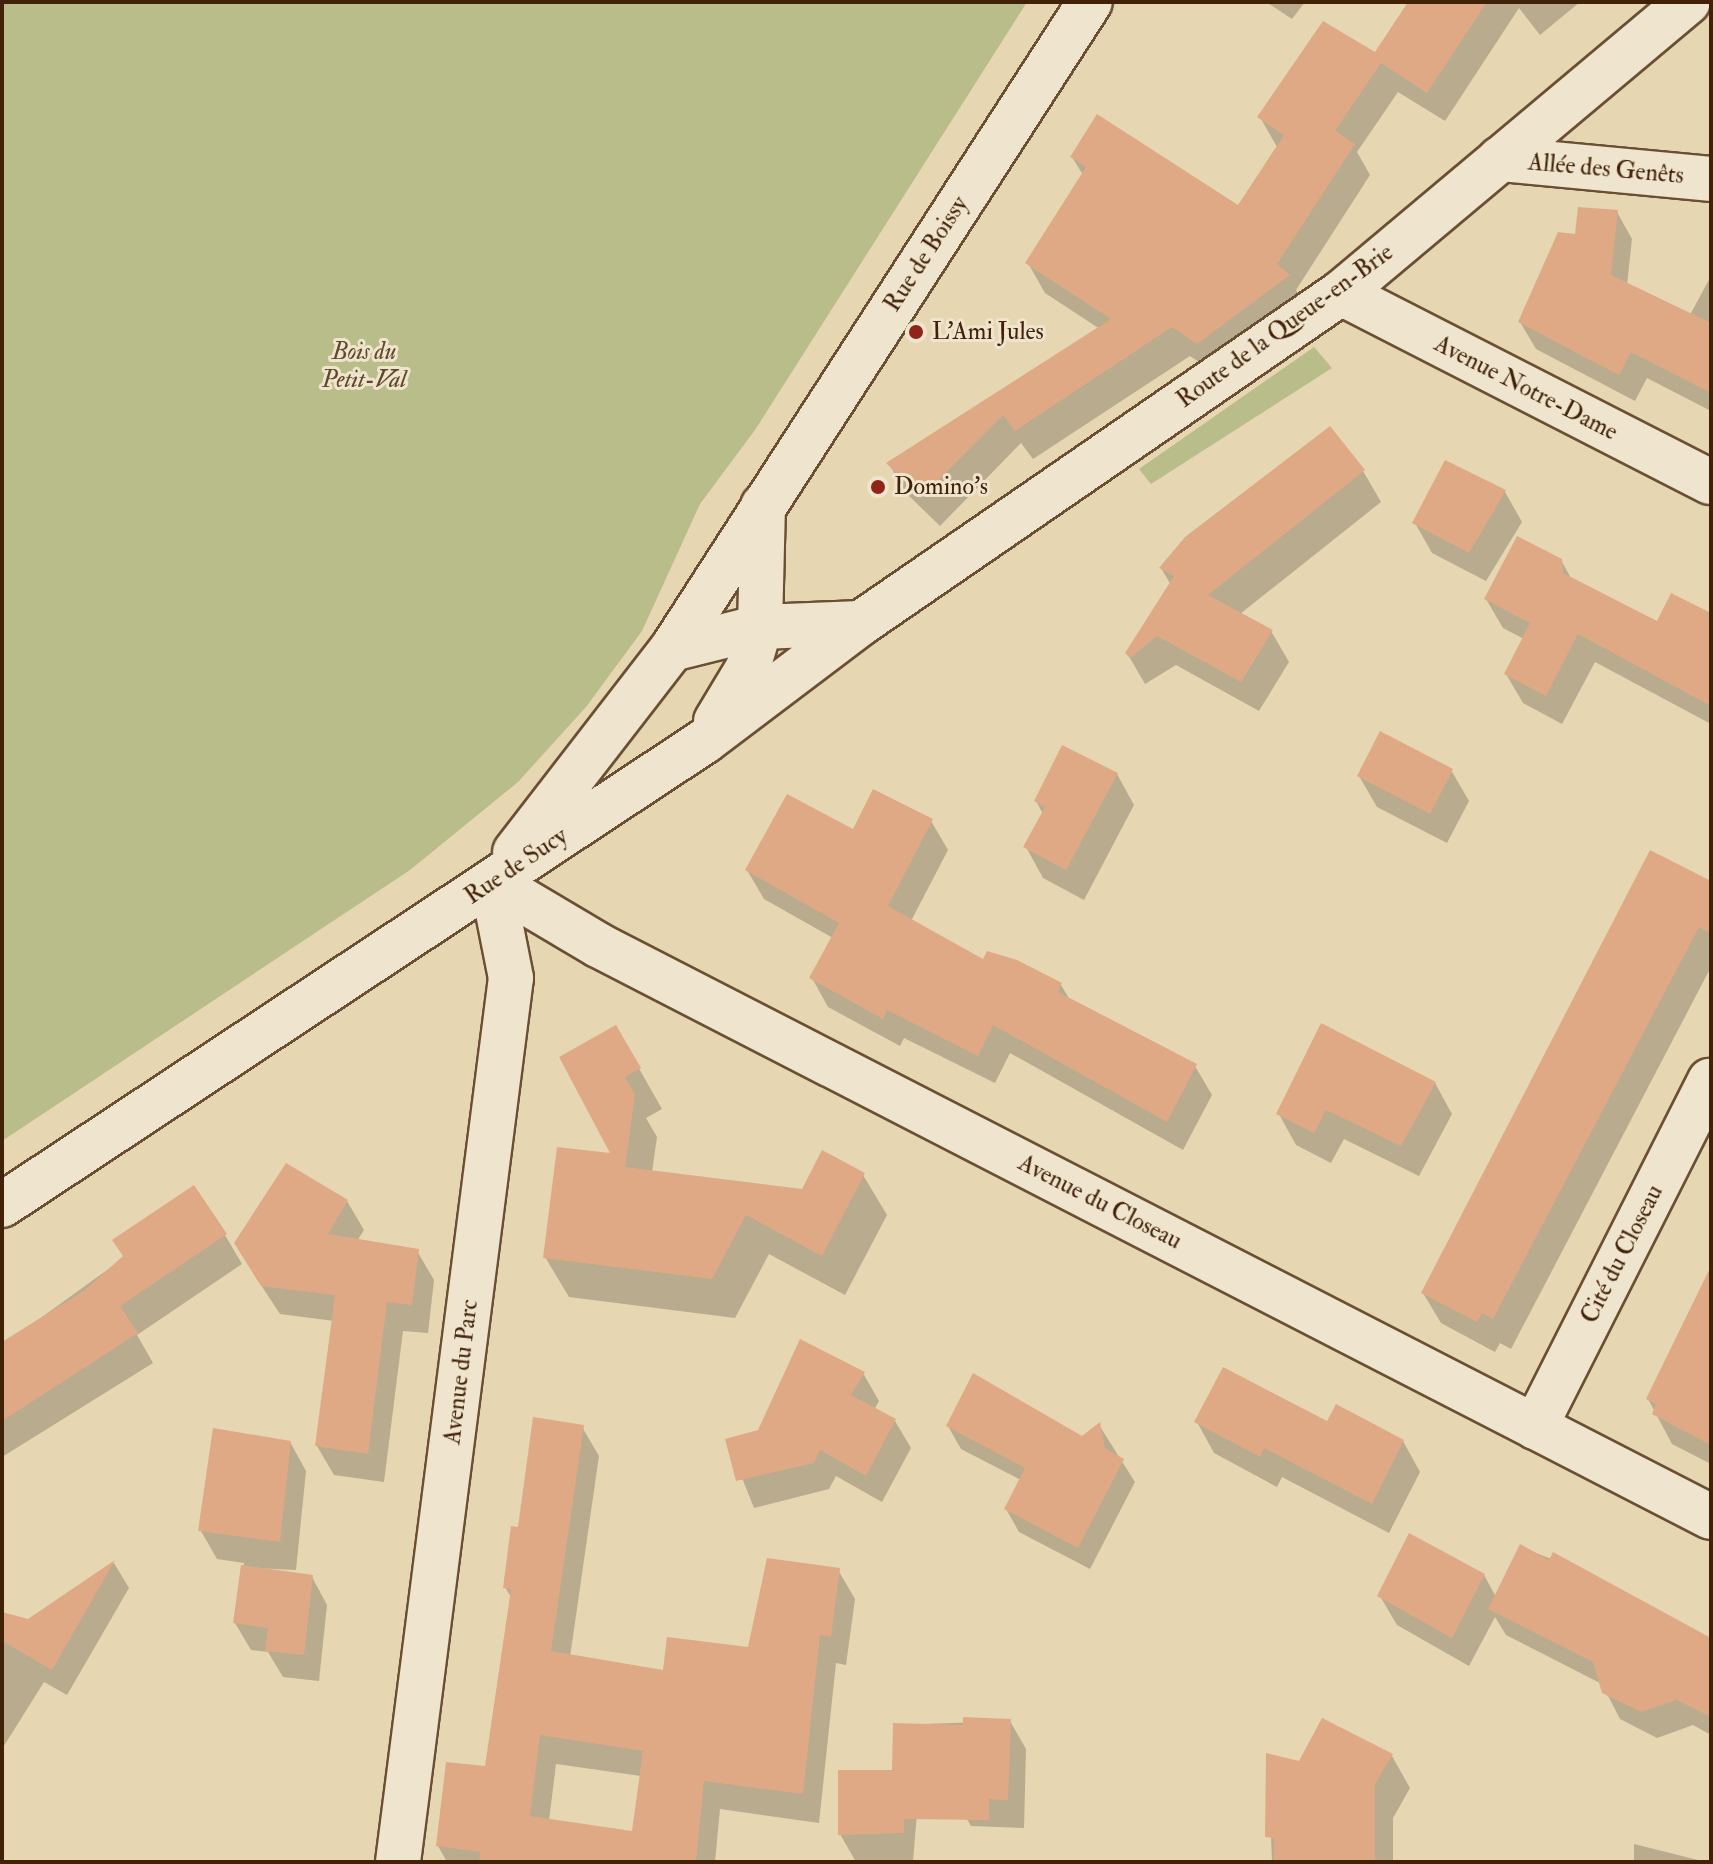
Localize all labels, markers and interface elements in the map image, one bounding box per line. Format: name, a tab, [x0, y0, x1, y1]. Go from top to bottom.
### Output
street label: Allée des Genêts	[1527, 148, 1685, 190]
street label: Rue de Boissy	[878, 191, 974, 317]
street label: Route de la Queue-en-Brie	[1171, 238, 1399, 414]
place label: L'Ami Jules	[932, 318, 1044, 346]
marker: L'Ami Jules	[907, 323, 925, 341]
street label: Avenue Notre-Dame	[1430, 329, 1622, 447]
park label: Bois du Petit-Val	[322, 338, 406, 394]
place label: Domino's	[894, 473, 988, 501]
marker: Domino's	[869, 478, 887, 496]
street label: Rue de Sucy	[459, 821, 573, 911]
street label: Avenue du Closeau	[1013, 1148, 1187, 1256]
street label: Cité du Closeau	[1575, 1180, 1669, 1328]
street label: Avenue du Parc	[438, 1298, 484, 1446]

